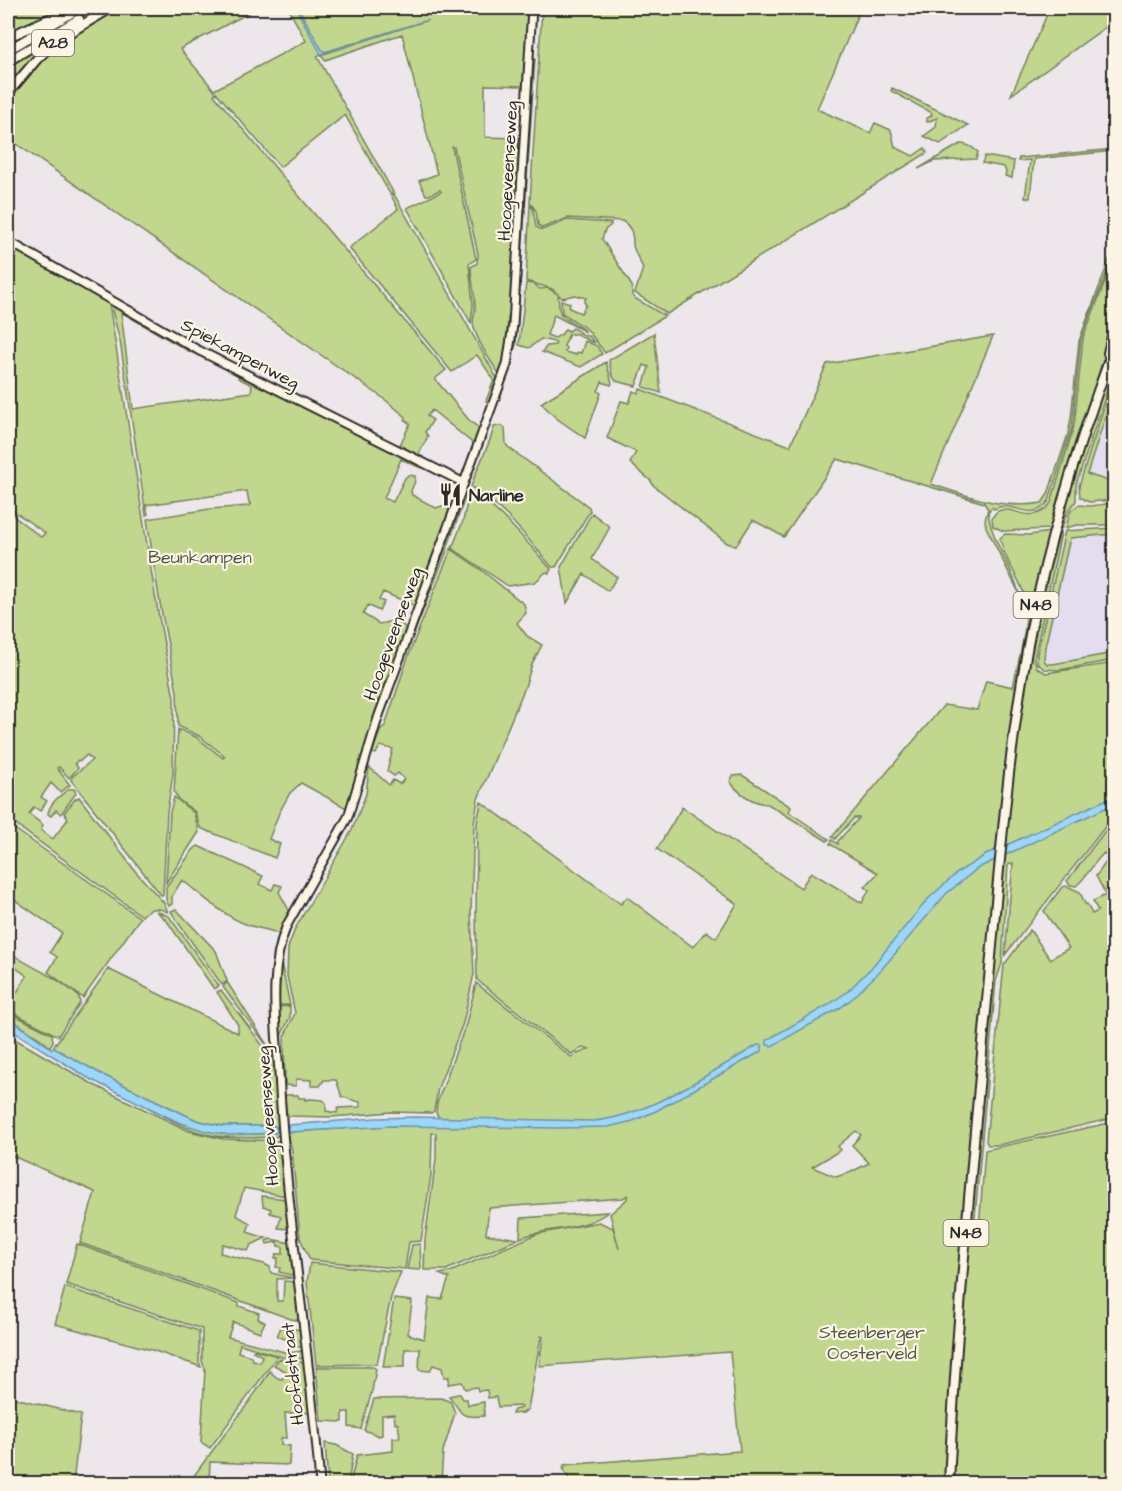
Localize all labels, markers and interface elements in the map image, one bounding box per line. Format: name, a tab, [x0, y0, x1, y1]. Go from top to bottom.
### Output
road number: A28	[32, 30, 74, 56]
street label: Hoogeveenseweg	[492, 100, 525, 242]
street label: Spiekampenweg	[176, 312, 304, 397]
restaurant icon: Narline	[438, 482, 464, 508]
place label: Narline	[469, 483, 524, 508]
park label: Beunkampen	[148, 545, 252, 570]
street label: Hoogeveenseweg	[357, 564, 430, 705]
road number: N48	[1014, 592, 1058, 618]
street label: Hoogeveenseweg	[251, 1045, 286, 1187]
road number: N48	[944, 1220, 988, 1246]
park label: Steenberger Oosterveld	[819, 1320, 925, 1366]
street label: Hoofdstraat	[275, 1321, 311, 1426]

